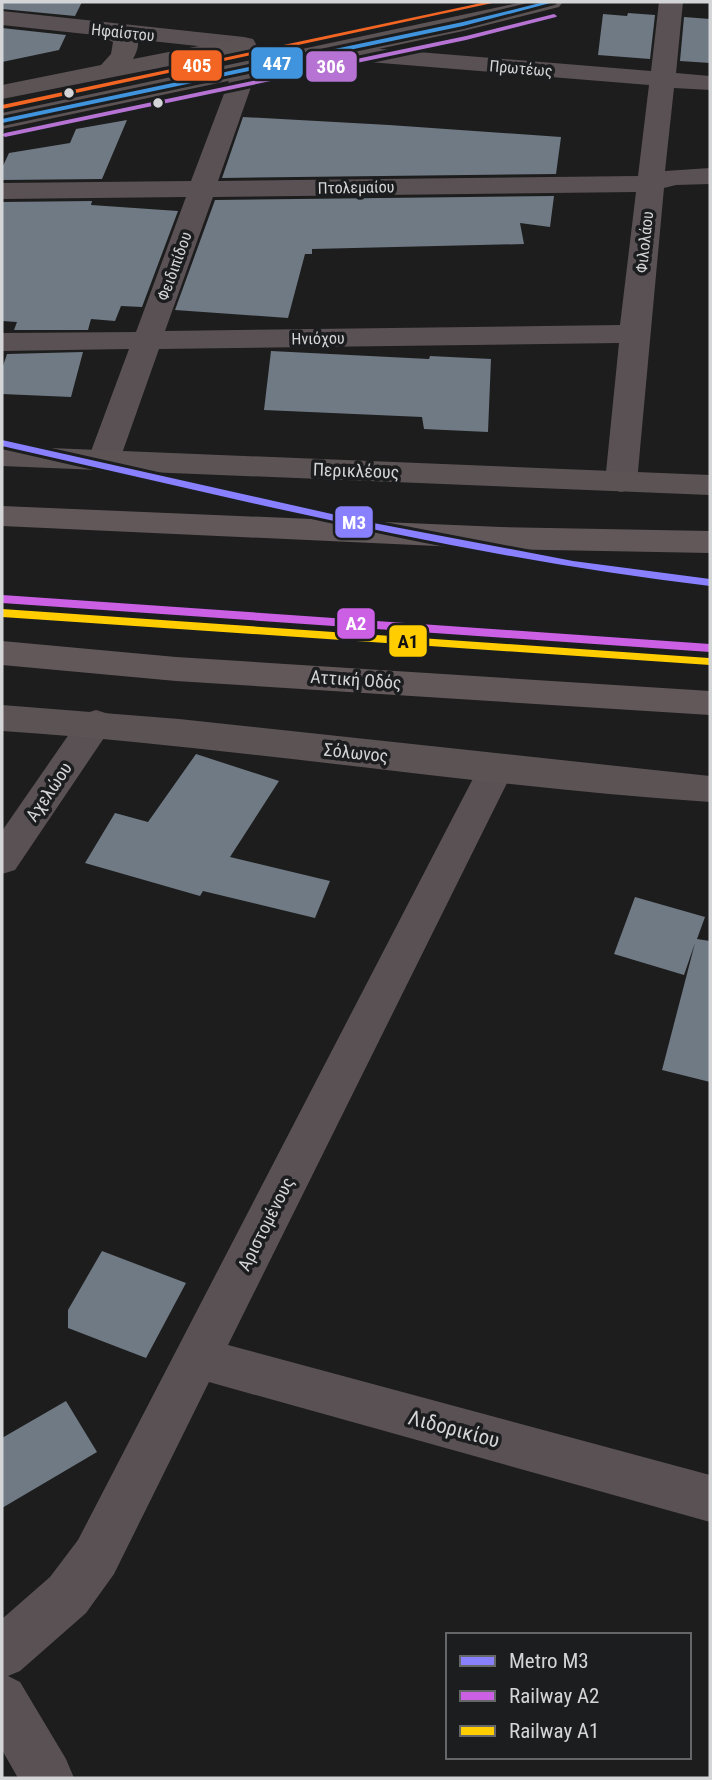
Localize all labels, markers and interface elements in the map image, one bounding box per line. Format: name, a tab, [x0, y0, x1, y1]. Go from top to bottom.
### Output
street label: Ηφαίστου	[90, 20, 156, 45]
line badge: 447	[250, 46, 304, 80]
line badge: 405	[170, 49, 223, 82]
line badge: 306	[305, 50, 358, 83]
text: 447	[263, 52, 291, 75]
text: 405	[183, 54, 211, 77]
text: 306	[317, 55, 345, 78]
street label: Πρωτέως	[489, 56, 553, 81]
unlabelled marker	[62, 86, 76, 100]
unlabelled marker	[151, 96, 165, 110]
street label: Πτολεμαίου	[317, 177, 395, 198]
street label: Φιλολάου	[632, 210, 657, 274]
street label: Φειδιπίδου	[153, 229, 196, 303]
street label: Ηνιόχου	[291, 329, 345, 348]
street label: Περικλέους	[313, 459, 400, 482]
line badge: Μ3	[334, 505, 374, 539]
text: Μ3	[342, 511, 366, 534]
line badge: A2	[336, 607, 376, 640]
text: A2	[346, 612, 366, 635]
line badge: A1	[388, 624, 428, 658]
text: A1	[398, 630, 418, 653]
street label: Αττική Οδός	[310, 666, 402, 693]
street label: Σόλωνος	[323, 739, 389, 766]
street label: Αχελώου	[21, 758, 76, 825]
street label: Αριστομένους	[233, 1174, 298, 1274]
street label: Λιδορικίου	[406, 1405, 502, 1453]
legend	[446, 1633, 691, 1759]
text: Metro Μ3	[509, 1649, 589, 1673]
text: Railway A2	[509, 1684, 599, 1708]
text: Railway A1	[509, 1719, 599, 1743]

